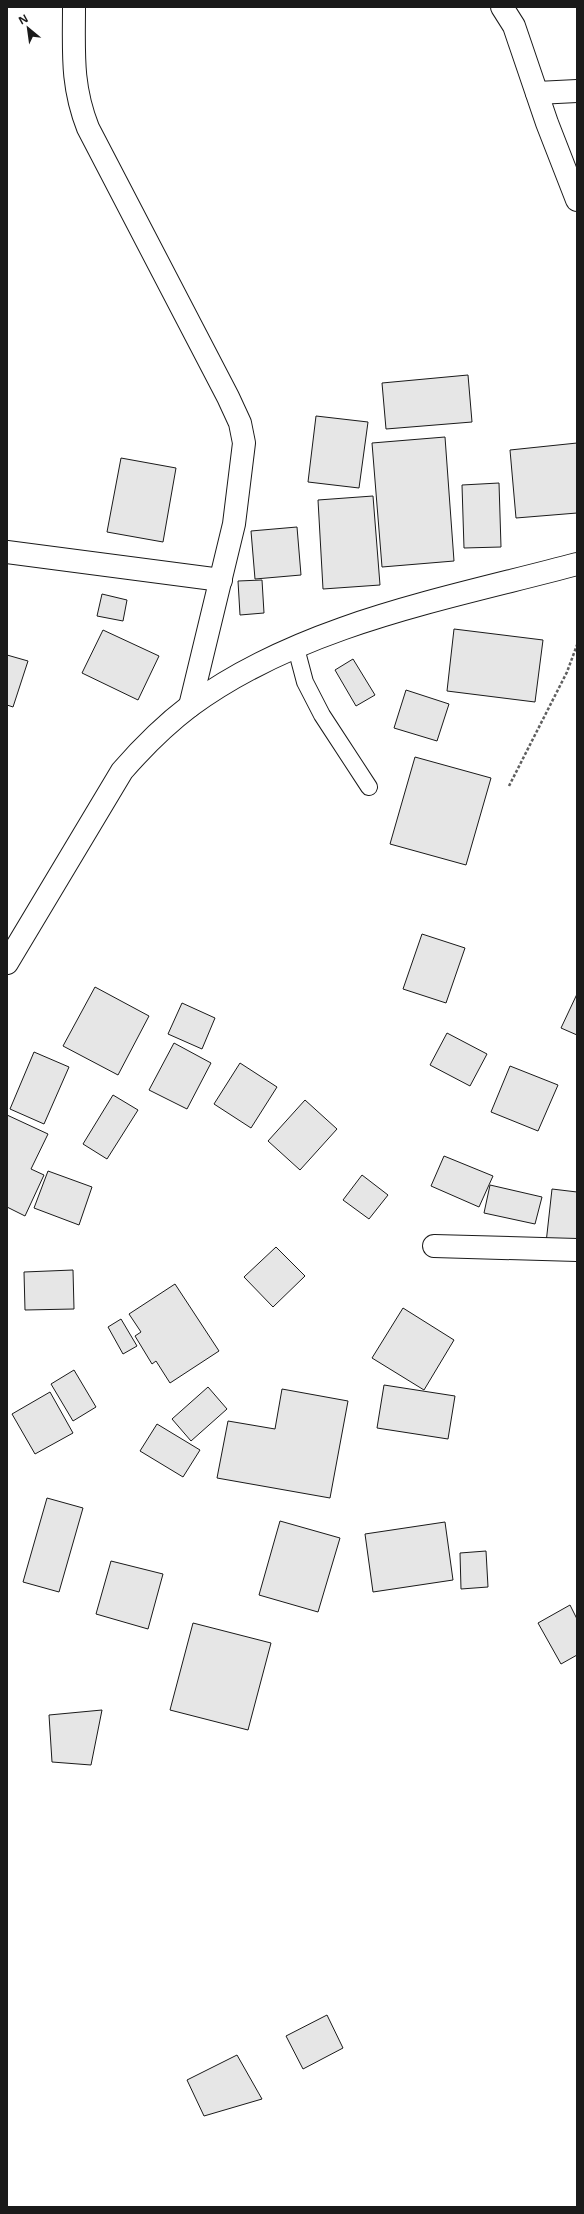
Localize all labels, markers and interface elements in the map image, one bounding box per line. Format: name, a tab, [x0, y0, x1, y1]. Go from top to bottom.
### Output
north arrow	[8, 8, 48, 48]
text: N	[15, 10, 30, 28]

